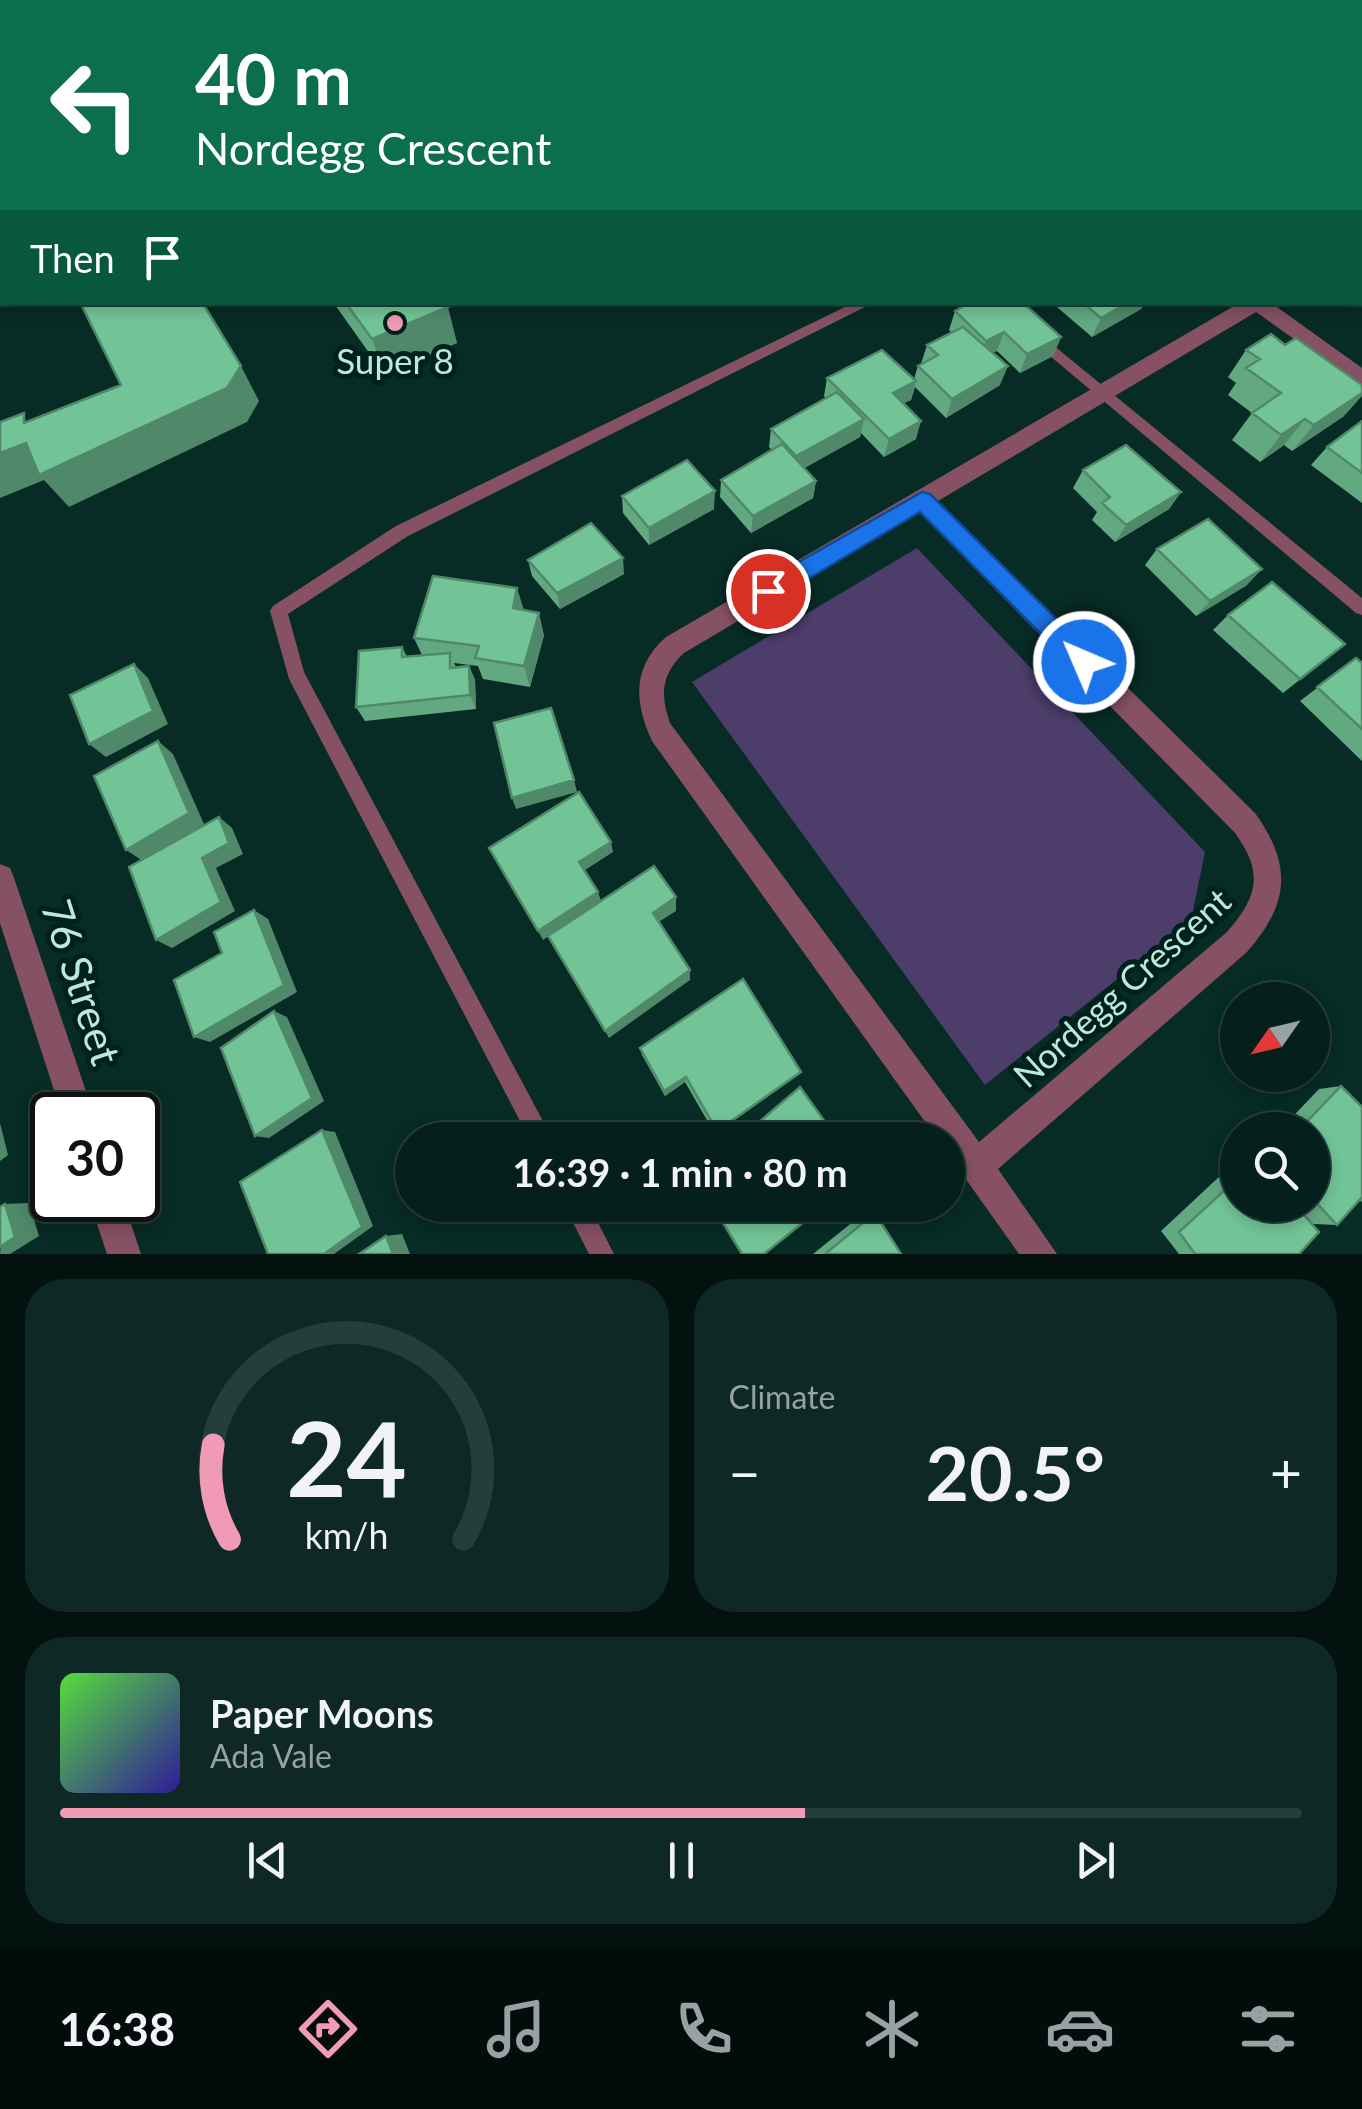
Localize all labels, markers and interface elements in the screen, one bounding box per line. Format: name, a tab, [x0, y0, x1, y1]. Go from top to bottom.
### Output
text: 40 m	[195, 36, 352, 120]
icon: left	[30, 40, 160, 170]
text: Nordegg Crescent	[195, 121, 551, 175]
icon: arrive	[135, 230, 190, 285]
text: Then	[30, 235, 115, 281]
marker: Super 8	[384, 312, 406, 334]
place label: Super 8	[336, 339, 454, 381]
pin	[726, 549, 811, 634]
icon: arrive	[741, 564, 796, 619]
position arrow	[1032, 610, 1136, 714]
street label: Nordegg Crescent	[1004, 878, 1238, 1095]
street label: 76 Street	[32, 893, 132, 1071]
north arrow	[1220, 982, 1330, 1092]
map controls	[1220, 982, 1330, 1222]
speed limit sign: 30	[30, 1092, 160, 1222]
button: search	[1220, 1112, 1330, 1222]
text: 16:39 · 1 min · 80 m	[512, 1149, 848, 1195]
text: Climate	[729, 1377, 835, 1416]
text: 24	[286, 1394, 407, 1519]
text: 20.5°	[926, 1427, 1105, 1517]
text: −	[729, 1439, 760, 1505]
text: +	[1270, 1439, 1302, 1505]
text: km/h	[305, 1514, 389, 1557]
text: Paper Moons	[210, 1690, 434, 1736]
text: Ada Vale	[210, 1736, 332, 1775]
icon: previous	[240, 1833, 295, 1888]
icon: pause	[654, 1833, 709, 1888]
icon: next	[1068, 1833, 1123, 1888]
icon: directions	[293, 1994, 363, 2064]
icon: music	[481, 1994, 551, 2064]
icon: phone	[669, 1994, 739, 2064]
icon: climate	[857, 1994, 927, 2064]
icon: car	[1045, 1994, 1115, 2064]
icon: filters	[1233, 1994, 1303, 2064]
text: 16:38	[59, 2002, 175, 2056]

